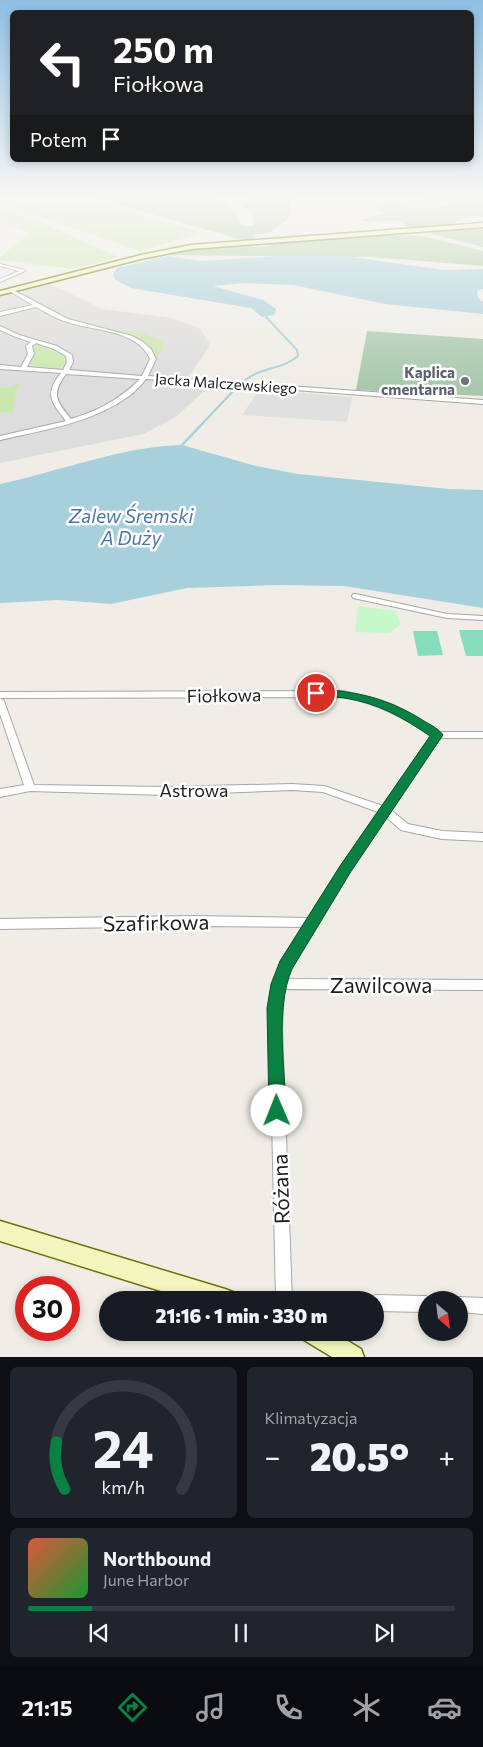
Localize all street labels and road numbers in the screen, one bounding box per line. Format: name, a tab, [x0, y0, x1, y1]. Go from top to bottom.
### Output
street label: Jacka Malczewskiego	[154, 369, 298, 397]
street label: Fiołkowa	[187, 683, 261, 707]
street label: Astrowa	[160, 779, 228, 801]
street label: Szafirkowa	[103, 909, 209, 935]
street label: Zawilcowa	[330, 972, 432, 997]
street label: Różana	[266, 1153, 294, 1225]

